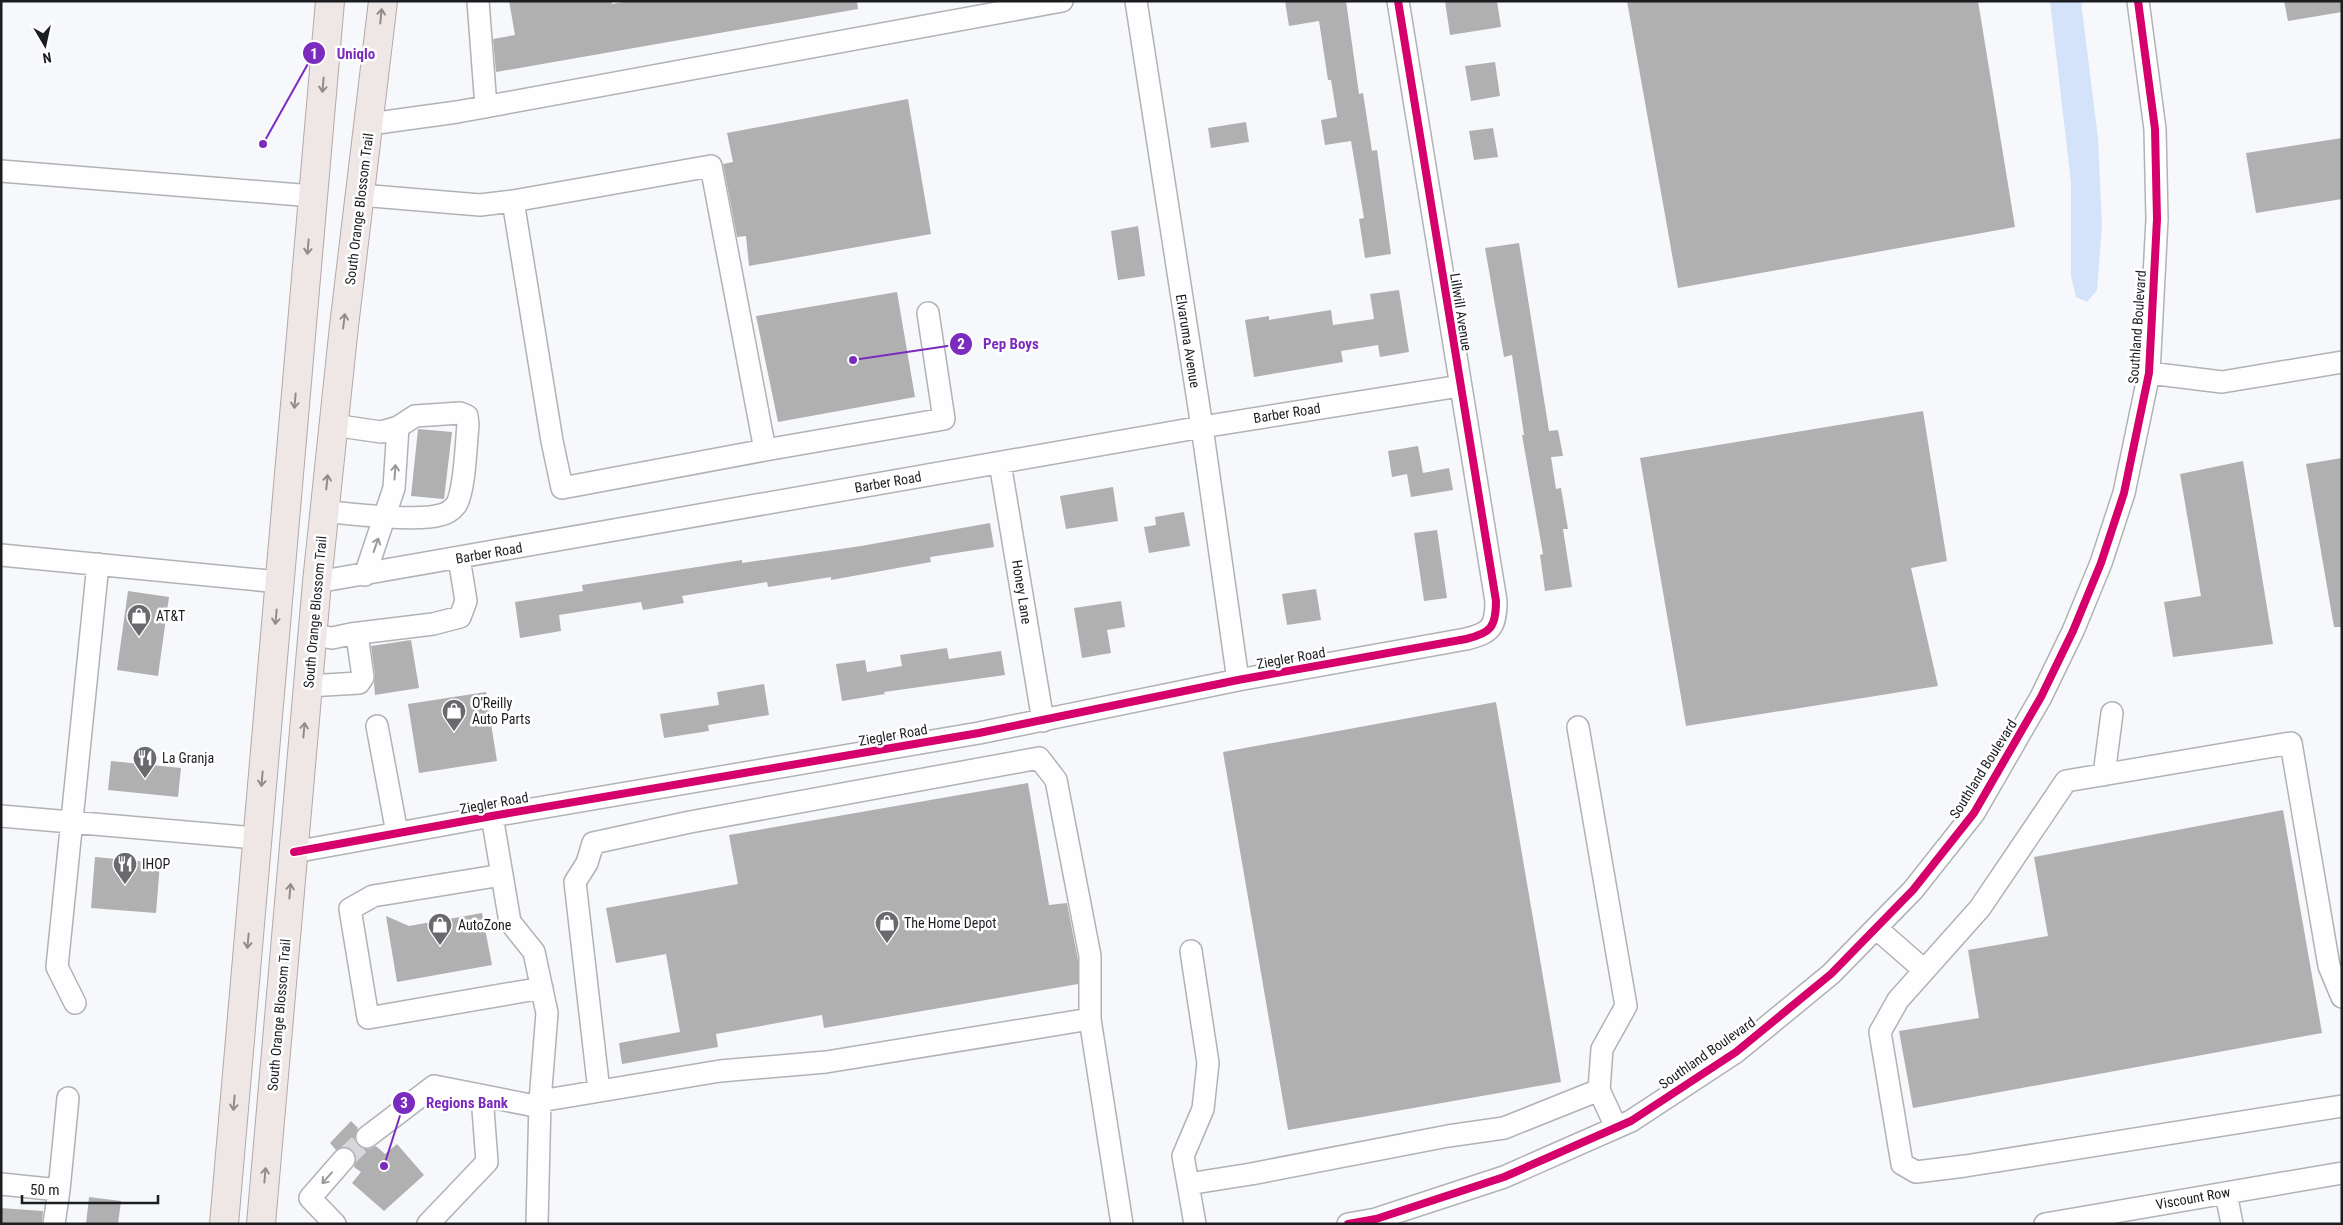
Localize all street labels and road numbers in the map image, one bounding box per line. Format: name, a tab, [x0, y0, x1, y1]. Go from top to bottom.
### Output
street label: South Orange Blossom Trail	[342, 132, 376, 286]
street label: Southland Boulevard	[2125, 270, 2149, 384]
street label: Lillwill Avenue	[1447, 272, 1475, 352]
street label: Elvaruma Avenue	[1173, 293, 1203, 389]
street label: Barber Road	[1252, 400, 1322, 426]
street label: Barber Road	[853, 468, 923, 496]
street label: South Orange Blossom Trail	[300, 535, 330, 689]
street label: Barber Road	[454, 539, 524, 567]
street label: Honey Lane	[1009, 559, 1035, 626]
street label: Ziegler Road	[1255, 644, 1327, 672]
street label: Southland Boulevard	[1946, 717, 2020, 821]
street label: Ziegler Road	[857, 721, 929, 749]
street label: Ziegler Road	[458, 789, 530, 817]
street label: South Orange Blossom Trail	[264, 938, 294, 1092]
street label: Southland Boulevard	[1656, 1014, 1758, 1092]
street label: Viscount Row	[2154, 1184, 2232, 1212]

